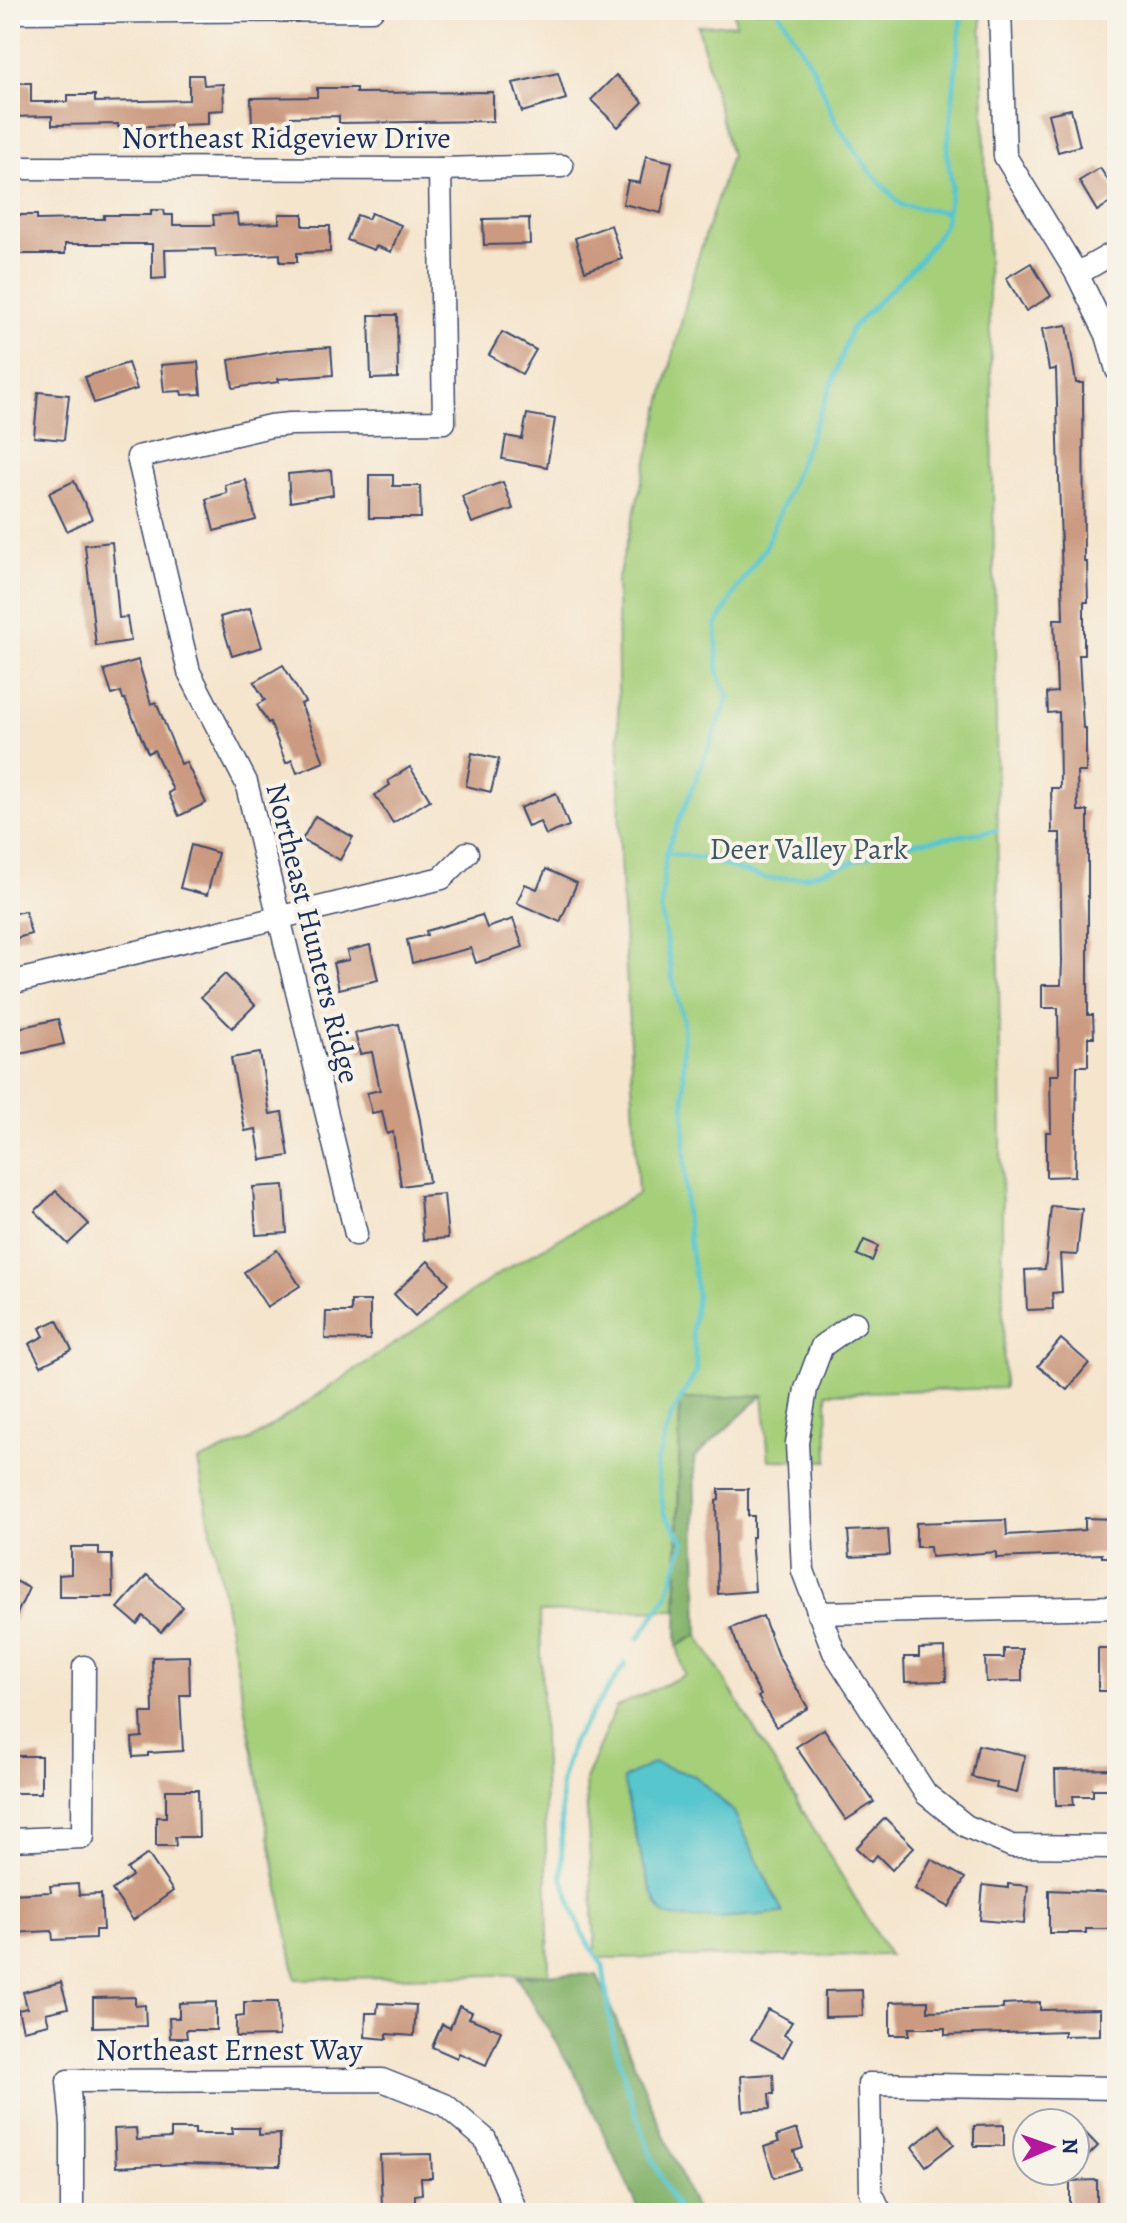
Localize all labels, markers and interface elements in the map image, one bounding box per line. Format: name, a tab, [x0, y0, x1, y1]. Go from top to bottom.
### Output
street label: Northeast Ridgeview Drive	[121, 118, 451, 158]
street label: Northeast Hunters Ridge	[256, 779, 370, 1087]
park label: Deer Valley Park	[710, 829, 909, 869]
street label: Northeast Ernest Way	[95, 2030, 363, 2070]
north arrow	[1011, 2107, 1091, 2187]
text: N	[1055, 2138, 1085, 2155]

